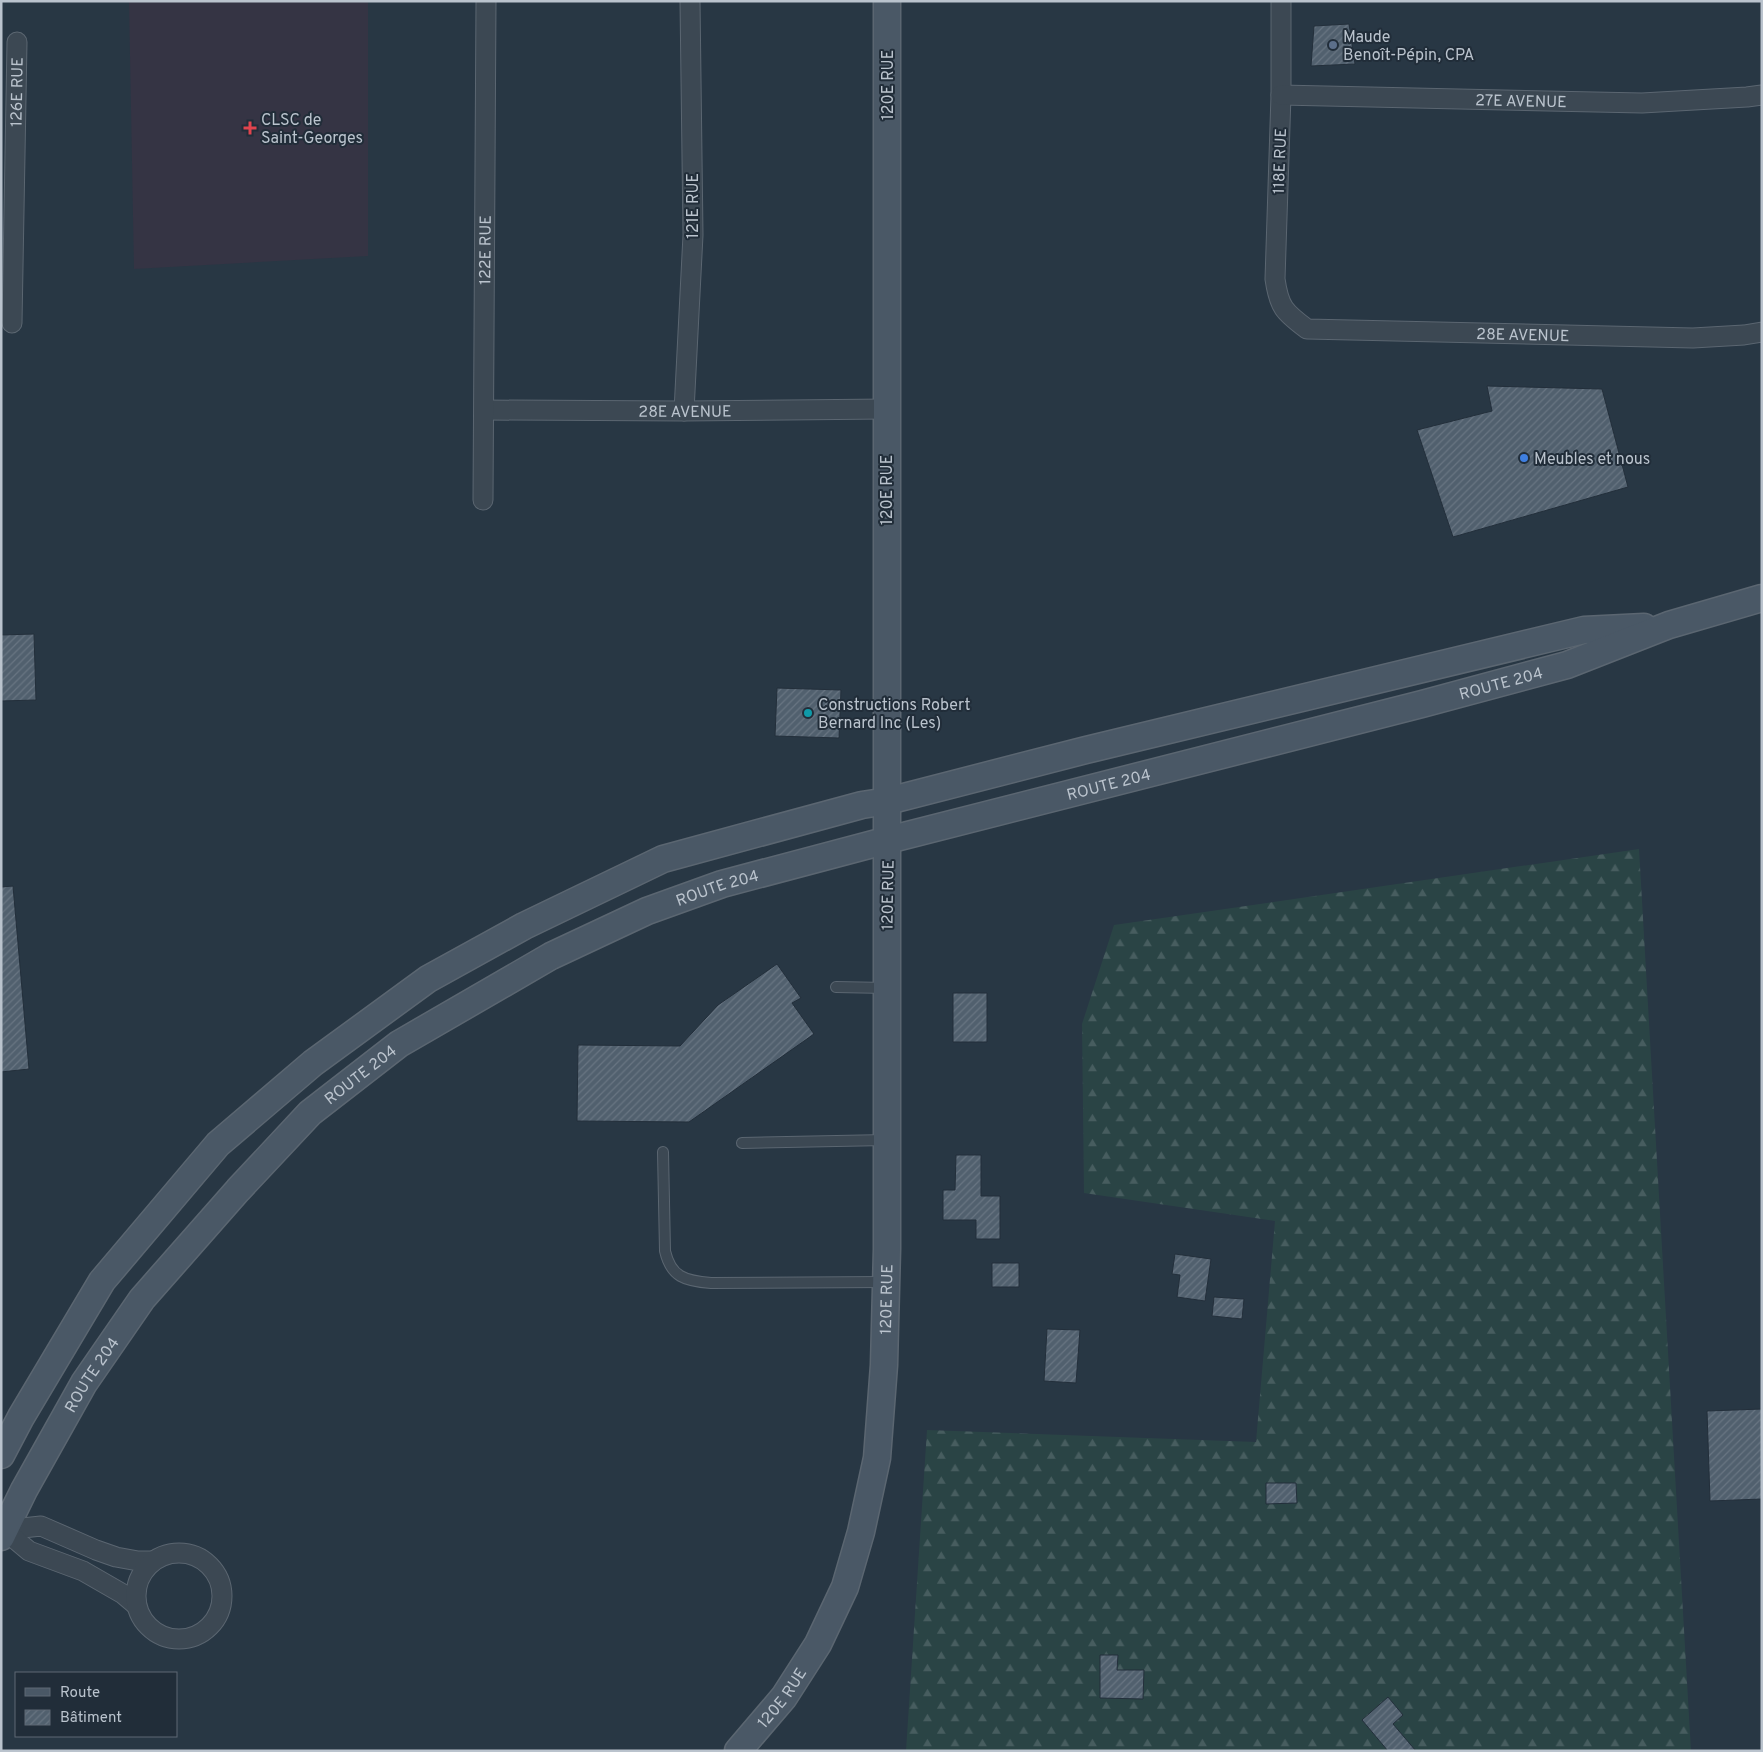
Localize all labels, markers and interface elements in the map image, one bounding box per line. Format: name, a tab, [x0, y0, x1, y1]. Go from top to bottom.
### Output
place label: Maude Benoît-Pépin, CPA	[1343, 28, 1474, 66]
marker: Maude Benoît-Pépin, CPA	[1327, 39, 1339, 51]
street label: 120E RUE	[879, 50, 899, 120]
street label: 126E RUE	[7, 57, 29, 127]
street label: 27E AVENUE	[1475, 91, 1567, 113]
place label: CLSC de Saint-Georges	[261, 111, 363, 149]
marker: CLSC de Saint-Georges	[243, 121, 257, 135]
street label: 118E RUE	[1270, 128, 1292, 194]
street label: 121E RUE	[684, 173, 704, 239]
street label: 122E RUE	[476, 215, 497, 285]
street label: 28E AVENUE	[1476, 325, 1570, 347]
street label: 28E AVENUE	[638, 403, 732, 423]
place label: Meubles et nous	[1534, 450, 1650, 470]
marker: Meubles et nous	[1518, 452, 1530, 464]
street label: 120E RUE	[878, 455, 898, 525]
street label: ROUTE 204	[1457, 664, 1545, 706]
place label: Constructions Robert Bernard Inc (Les)	[818, 696, 970, 734]
marker: Constructions Robert Bernard Inc (Les)	[802, 707, 814, 719]
street label: ROUTE 204	[1065, 765, 1153, 806]
street label: 120E RUE	[878, 860, 900, 930]
street label: ROUTE 204	[673, 867, 761, 912]
street label: ROUTE 204	[321, 1042, 401, 1110]
street label: 120E RUE	[877, 1264, 899, 1335]
street label: ROUTE 204	[61, 1334, 125, 1417]
street label: 120E RUE	[754, 1665, 812, 1733]
legend	[15, 1672, 178, 1737]
text: Route	[60, 1684, 100, 1703]
text: Bâtiment	[60, 1709, 122, 1728]

